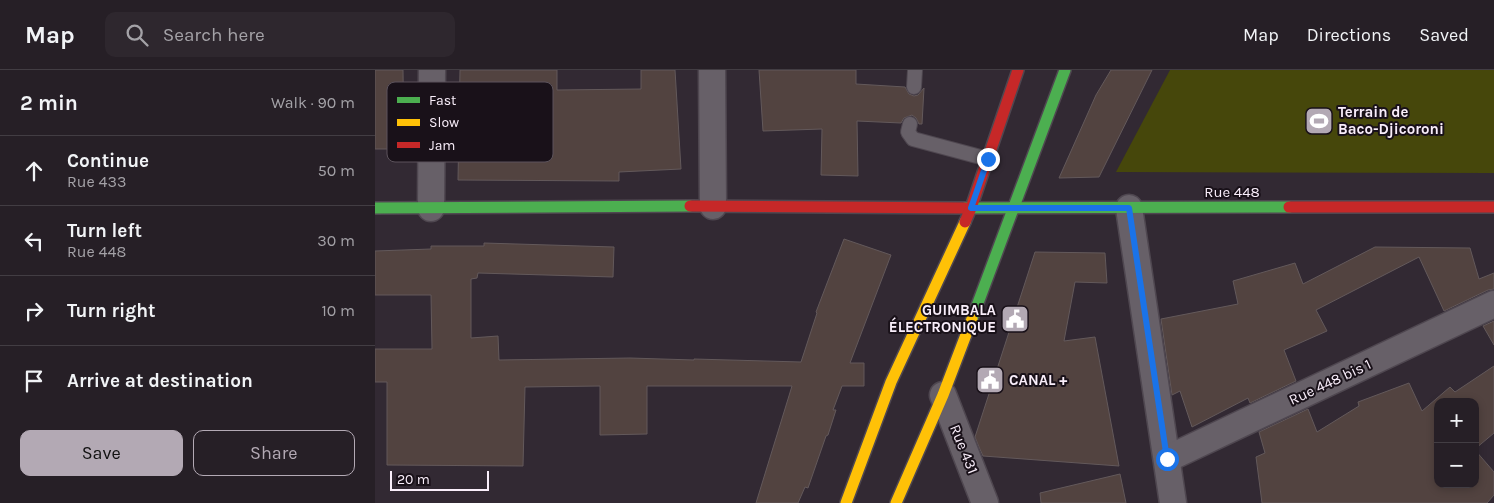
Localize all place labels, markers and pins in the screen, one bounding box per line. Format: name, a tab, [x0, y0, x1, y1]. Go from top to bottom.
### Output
place label: Terrain de Baco-Djicoroni	[1338, 103, 1444, 138]
sports icon: Terrain de Baco-Djicoroni	[1304, 106, 1334, 136]
place label: GUIMBALA ÉLECTRONIQUE	[889, 301, 997, 336]
public building icon: GUIMBALA ÉLECTRONIQUE	[1000, 304, 1030, 334]
public building icon: CANAL +	[975, 365, 1005, 395]
place label: CANAL +	[1009, 371, 1067, 389]

